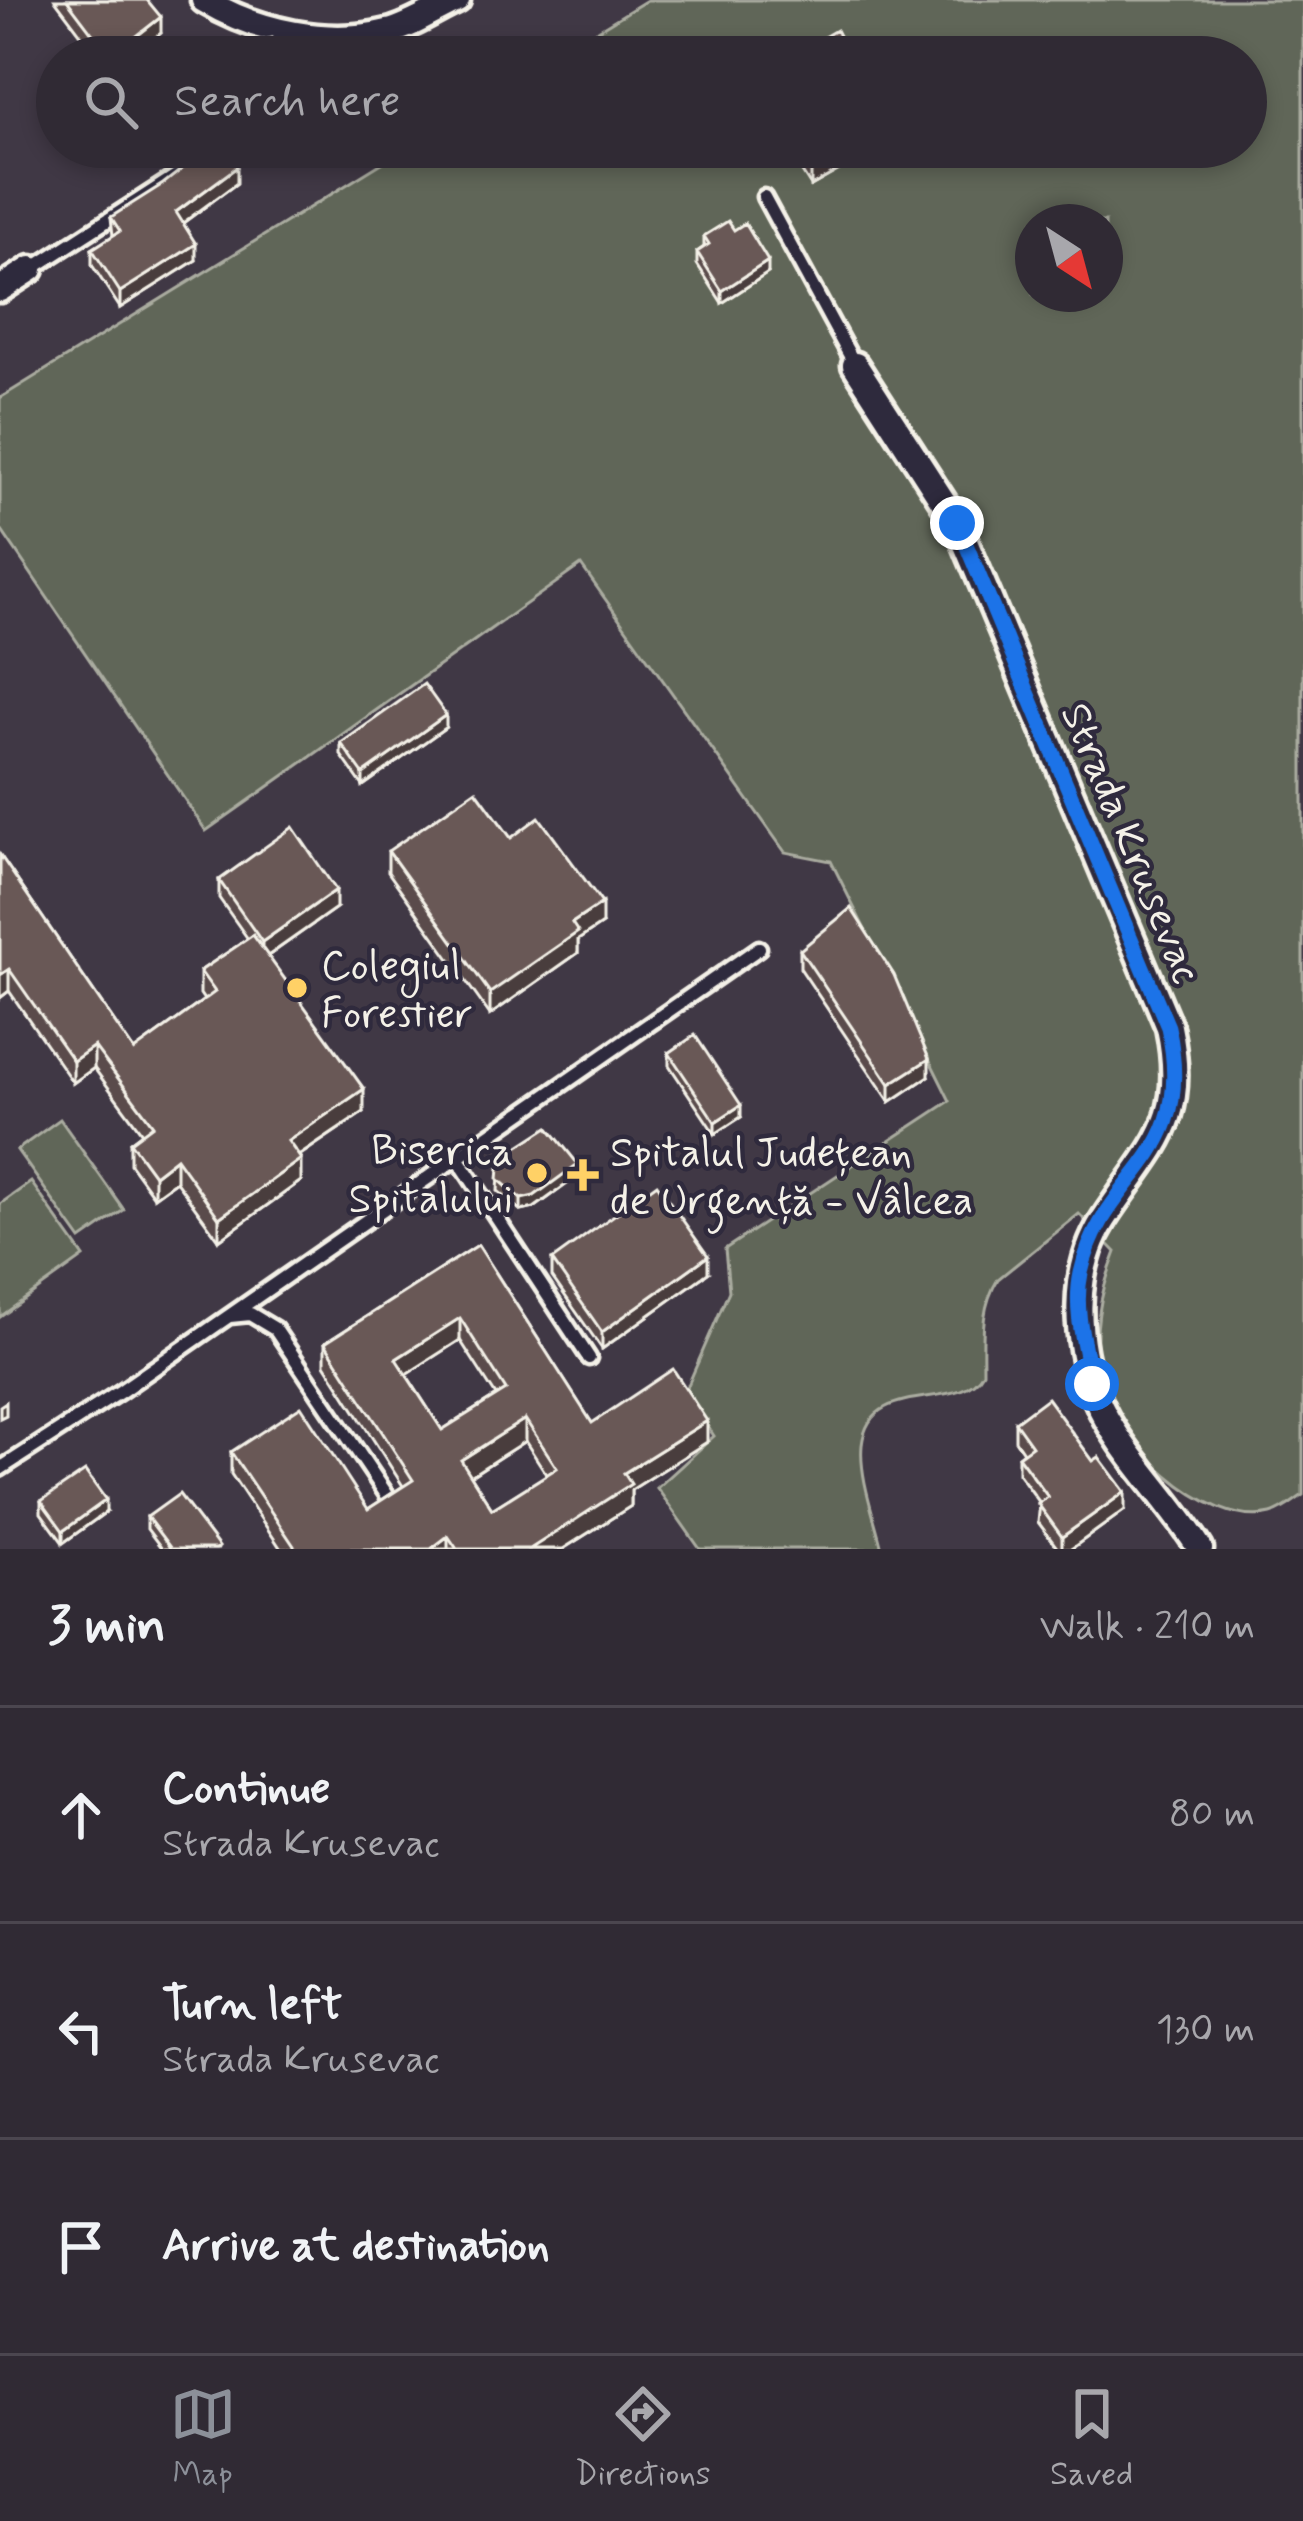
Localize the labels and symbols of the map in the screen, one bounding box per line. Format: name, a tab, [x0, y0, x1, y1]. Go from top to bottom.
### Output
north arrow	[1015, 204, 1123, 312]
route end	[930, 496, 984, 550]
street label: Strada Krusevac	[1046, 695, 1214, 992]
place label: Colegiul Forestier	[321, 940, 473, 1043]
marker: Colegiul Forestier	[284, 975, 310, 1001]
place label: Biserica Spitalului	[349, 1125, 513, 1228]
place label: Spitalul Județean de Urgență - Vâlcea	[610, 1127, 973, 1234]
marker: Spitalul Județean de Urgență - Vâlcea	[567, 1159, 599, 1191]
marker: Biserica Spitalului	[524, 1160, 550, 1186]
route start	[1065, 1357, 1119, 1411]

